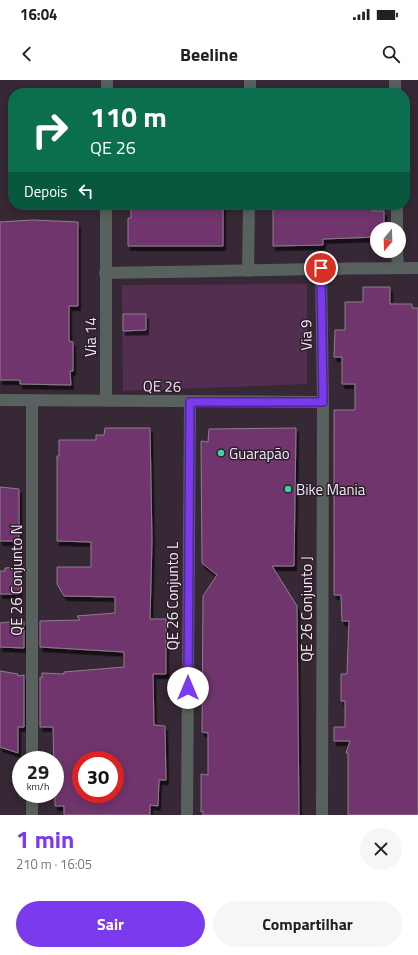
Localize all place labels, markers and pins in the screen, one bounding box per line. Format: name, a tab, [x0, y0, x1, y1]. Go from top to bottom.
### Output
pin	[304, 251, 338, 285]
place label: Guarapão	[229, 442, 290, 465]
marker: Guarapão	[216, 448, 226, 458]
place label: Bike Mania	[296, 478, 366, 501]
marker: Bike Mania	[283, 484, 293, 494]

